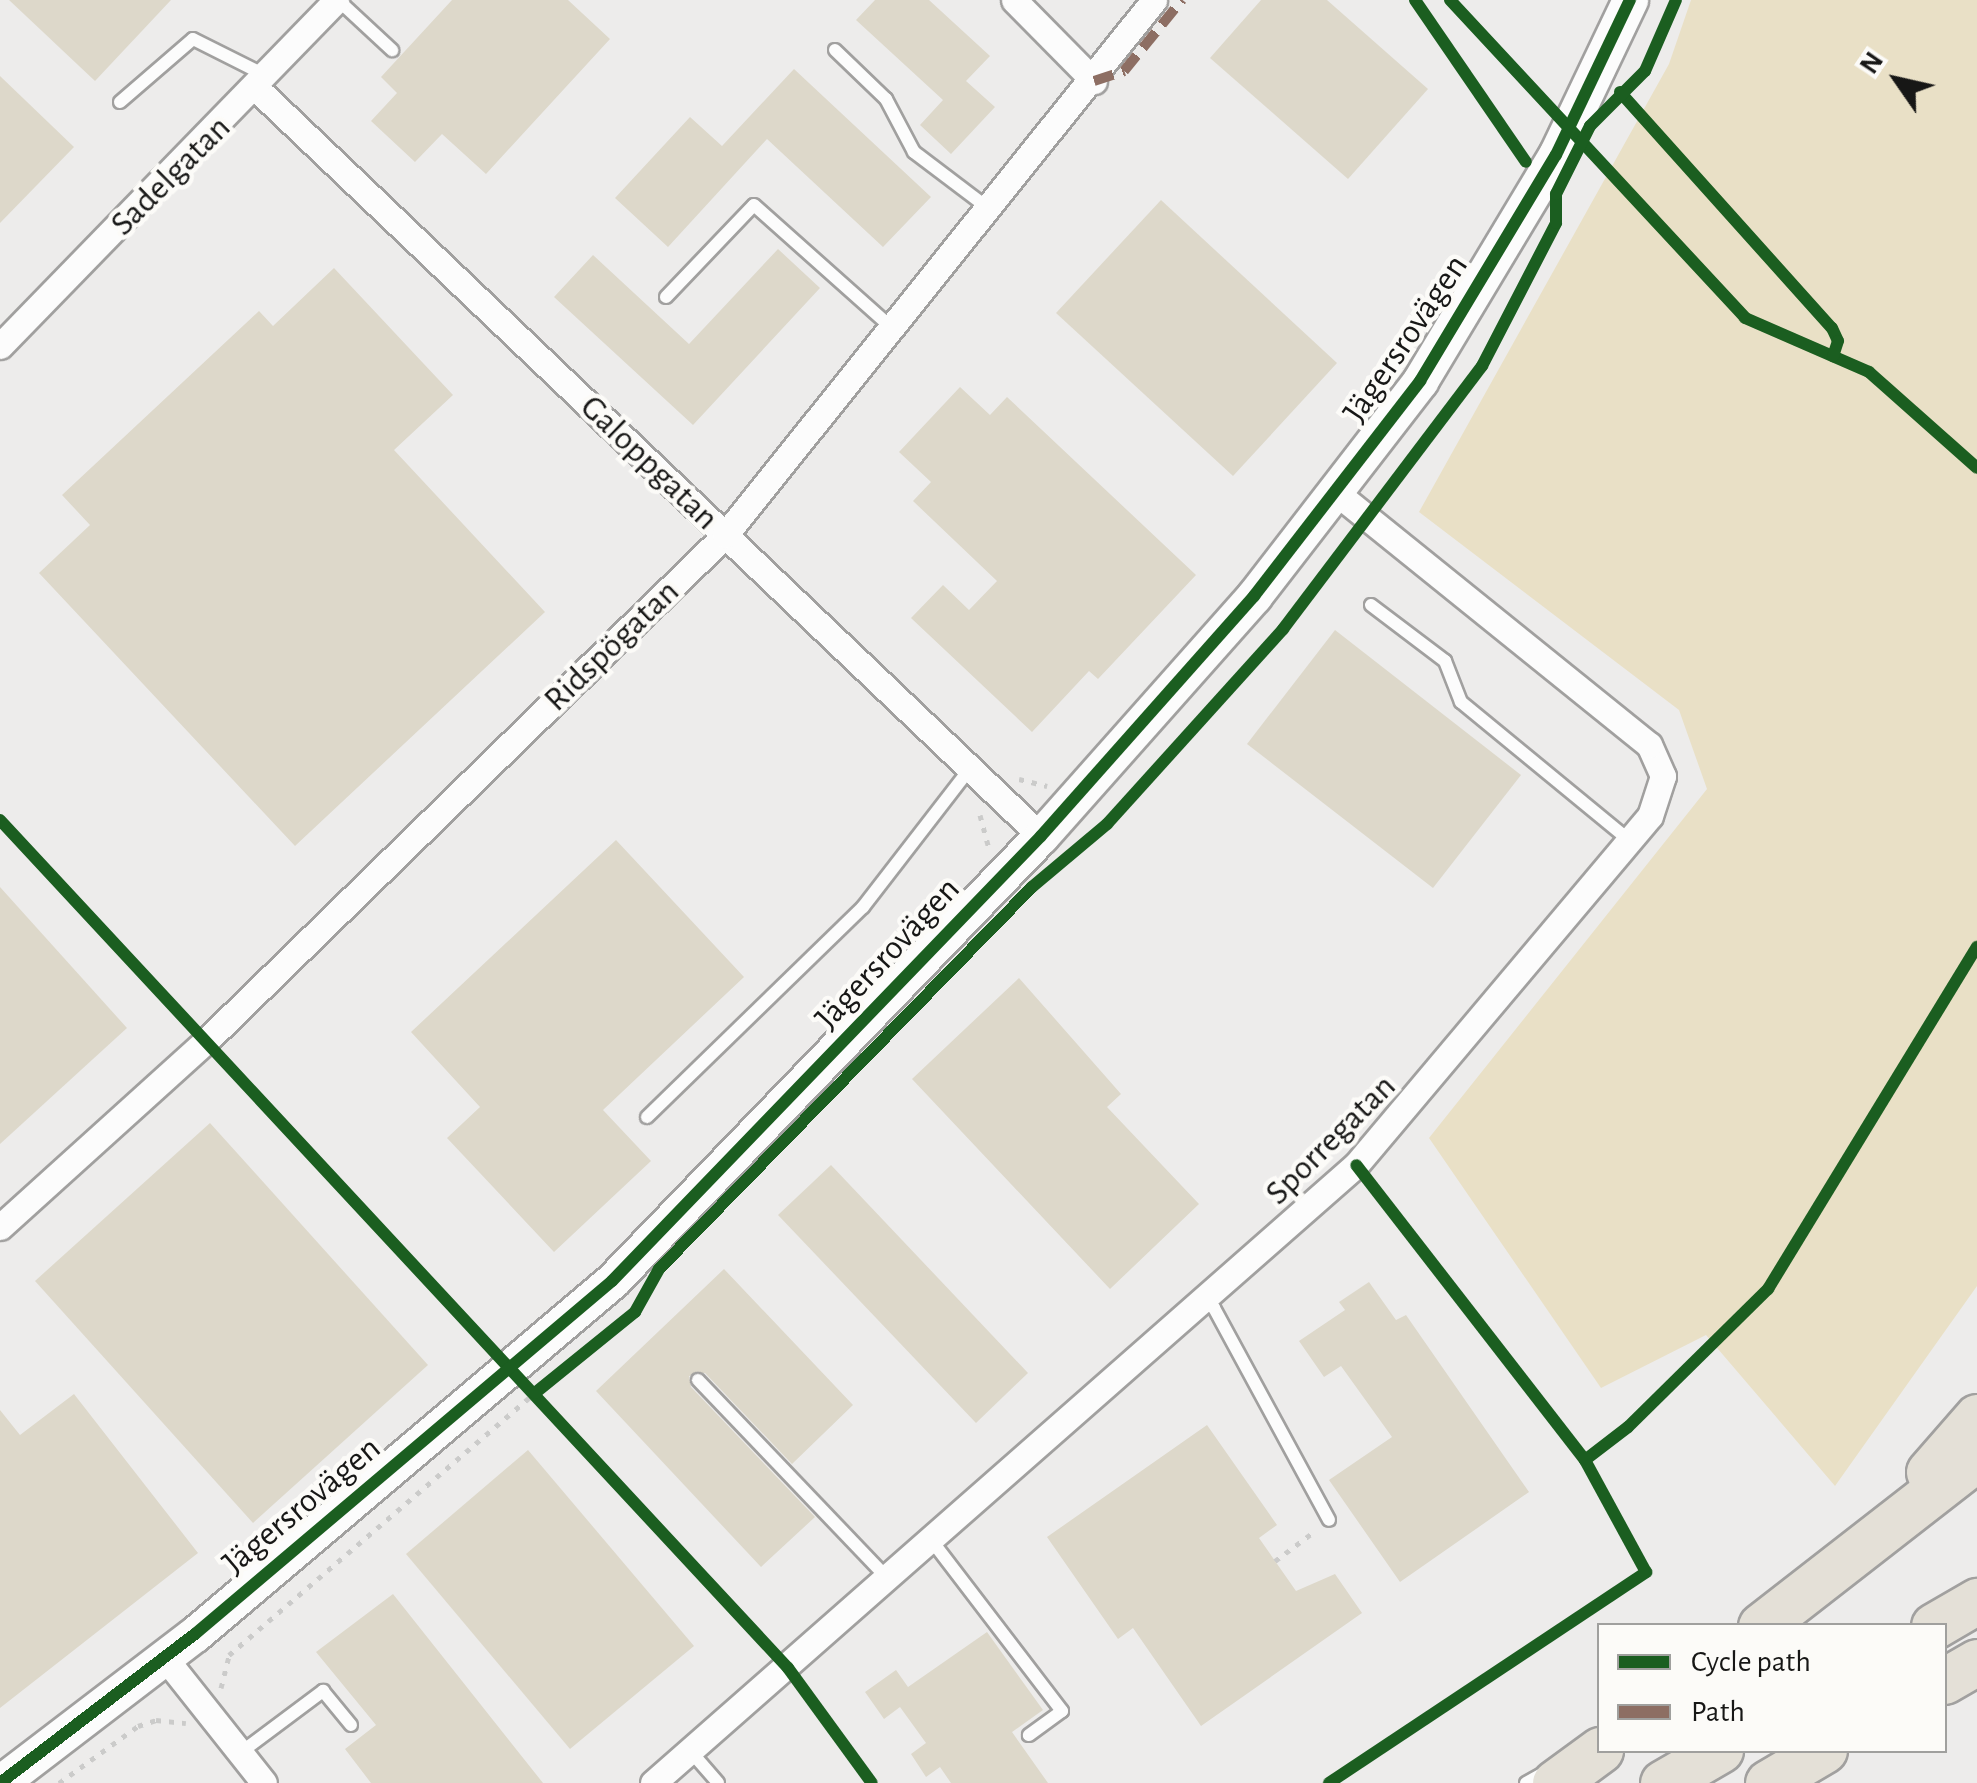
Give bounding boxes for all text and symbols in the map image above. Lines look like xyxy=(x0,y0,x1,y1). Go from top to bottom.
north arrow xyxy=(1847,30,1947,130)
text: N xyxy=(1855,47,1889,79)
street label: Sadelgatan xyxy=(102,107,240,245)
street label: Jägersrovägen xyxy=(1335,247,1477,431)
street label: Galoppgatan xyxy=(571,387,727,539)
street label: Ridspögatan xyxy=(536,571,688,721)
street label: Jägersrovägen xyxy=(807,869,969,1039)
street label: Sporregatan xyxy=(1257,1066,1405,1214)
street label: Jägersrovägen xyxy=(214,1428,390,1584)
legend xyxy=(1597,1623,1947,1753)
text: Cycle path xyxy=(1691,1647,1811,1677)
text: Path xyxy=(1691,1697,1745,1727)

